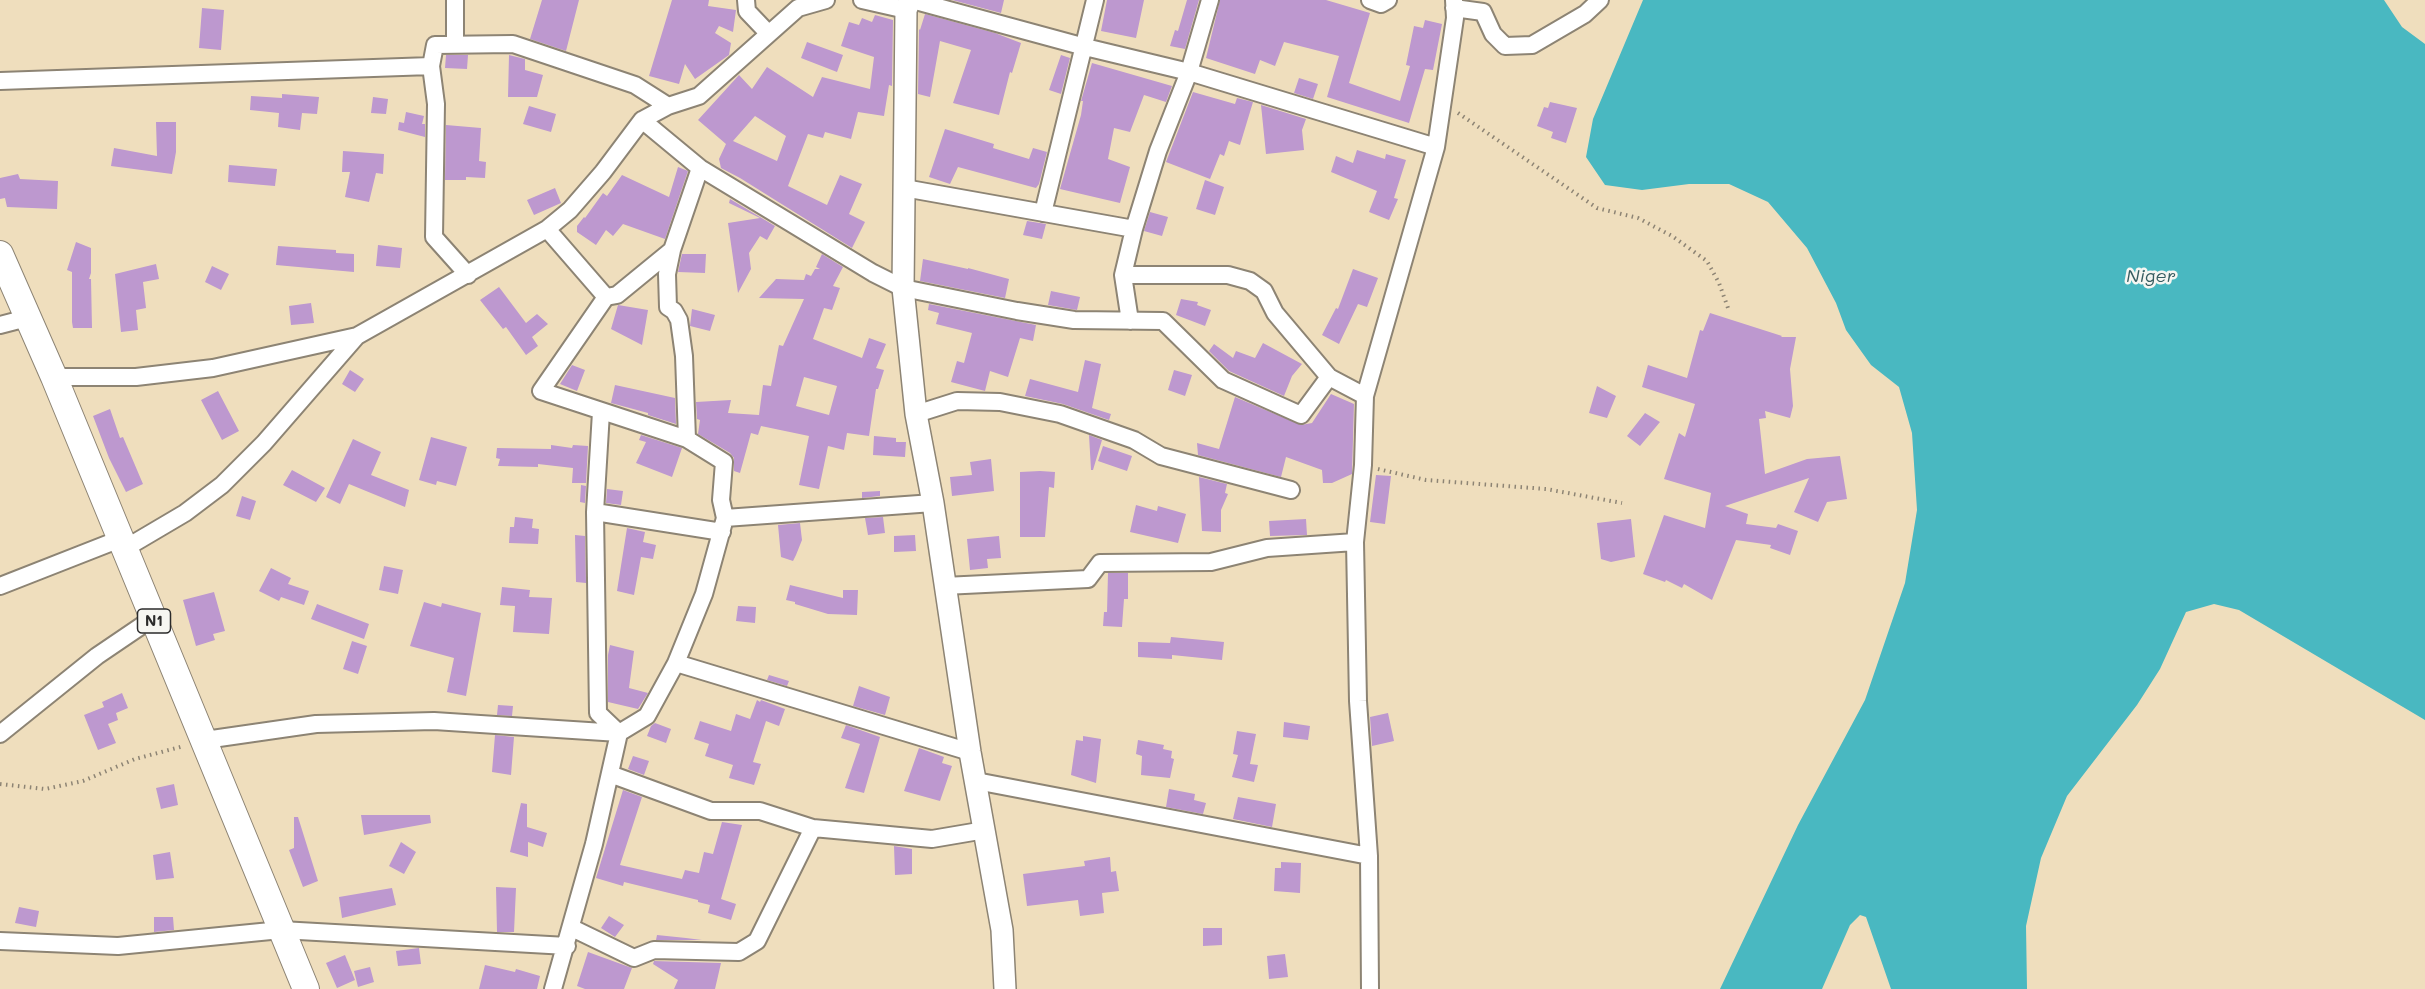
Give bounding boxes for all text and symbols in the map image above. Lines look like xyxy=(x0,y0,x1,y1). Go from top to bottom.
water label: Niger xyxy=(2126,265,2176,287)
road number: N1 xyxy=(138,609,170,633)

